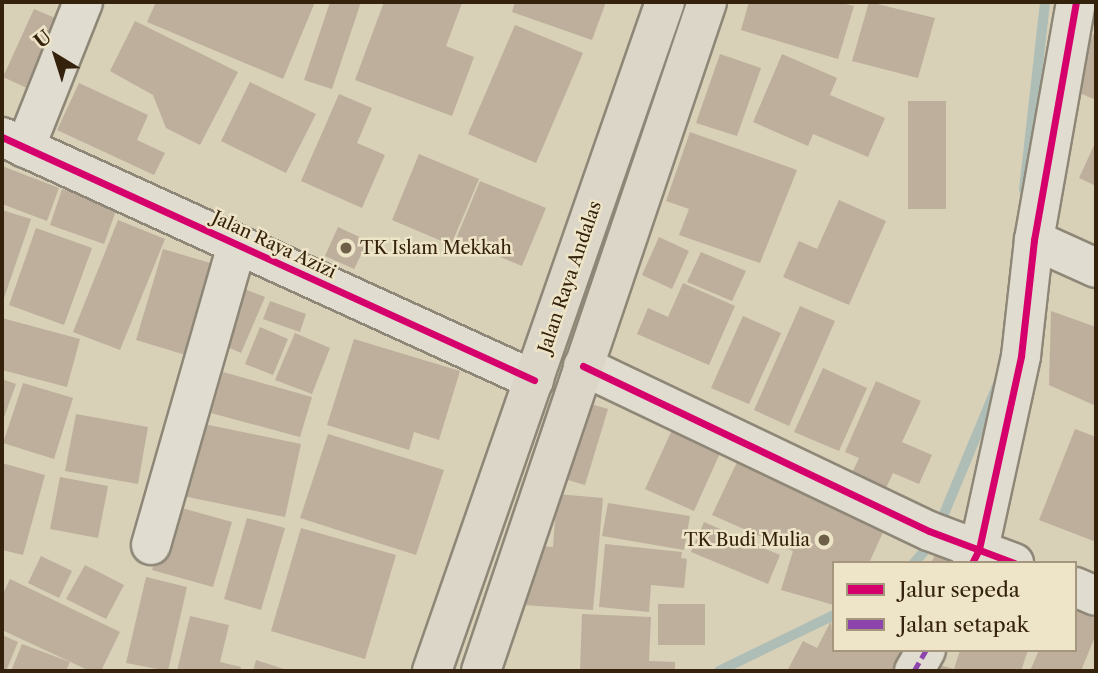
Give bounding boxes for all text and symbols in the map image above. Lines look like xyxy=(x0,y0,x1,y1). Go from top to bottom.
north arrow xyxy=(21,21,91,91)
text: U xyxy=(30,25,56,53)
street label: Jalan Raya Andalas xyxy=(534,198,606,356)
street label: Jalan Raya Azizi xyxy=(208,207,340,283)
place label: TK Islam Mekkah xyxy=(360,237,512,259)
marker: TK Islam Mekkah xyxy=(338,240,354,256)
place label: TK Budi Mulia xyxy=(684,529,810,551)
marker: TK Budi Mulia xyxy=(816,532,832,548)
legend xyxy=(832,561,1077,652)
text: Jalur sepeda xyxy=(899,577,1020,602)
text: Jalan setapak xyxy=(899,612,1029,637)

